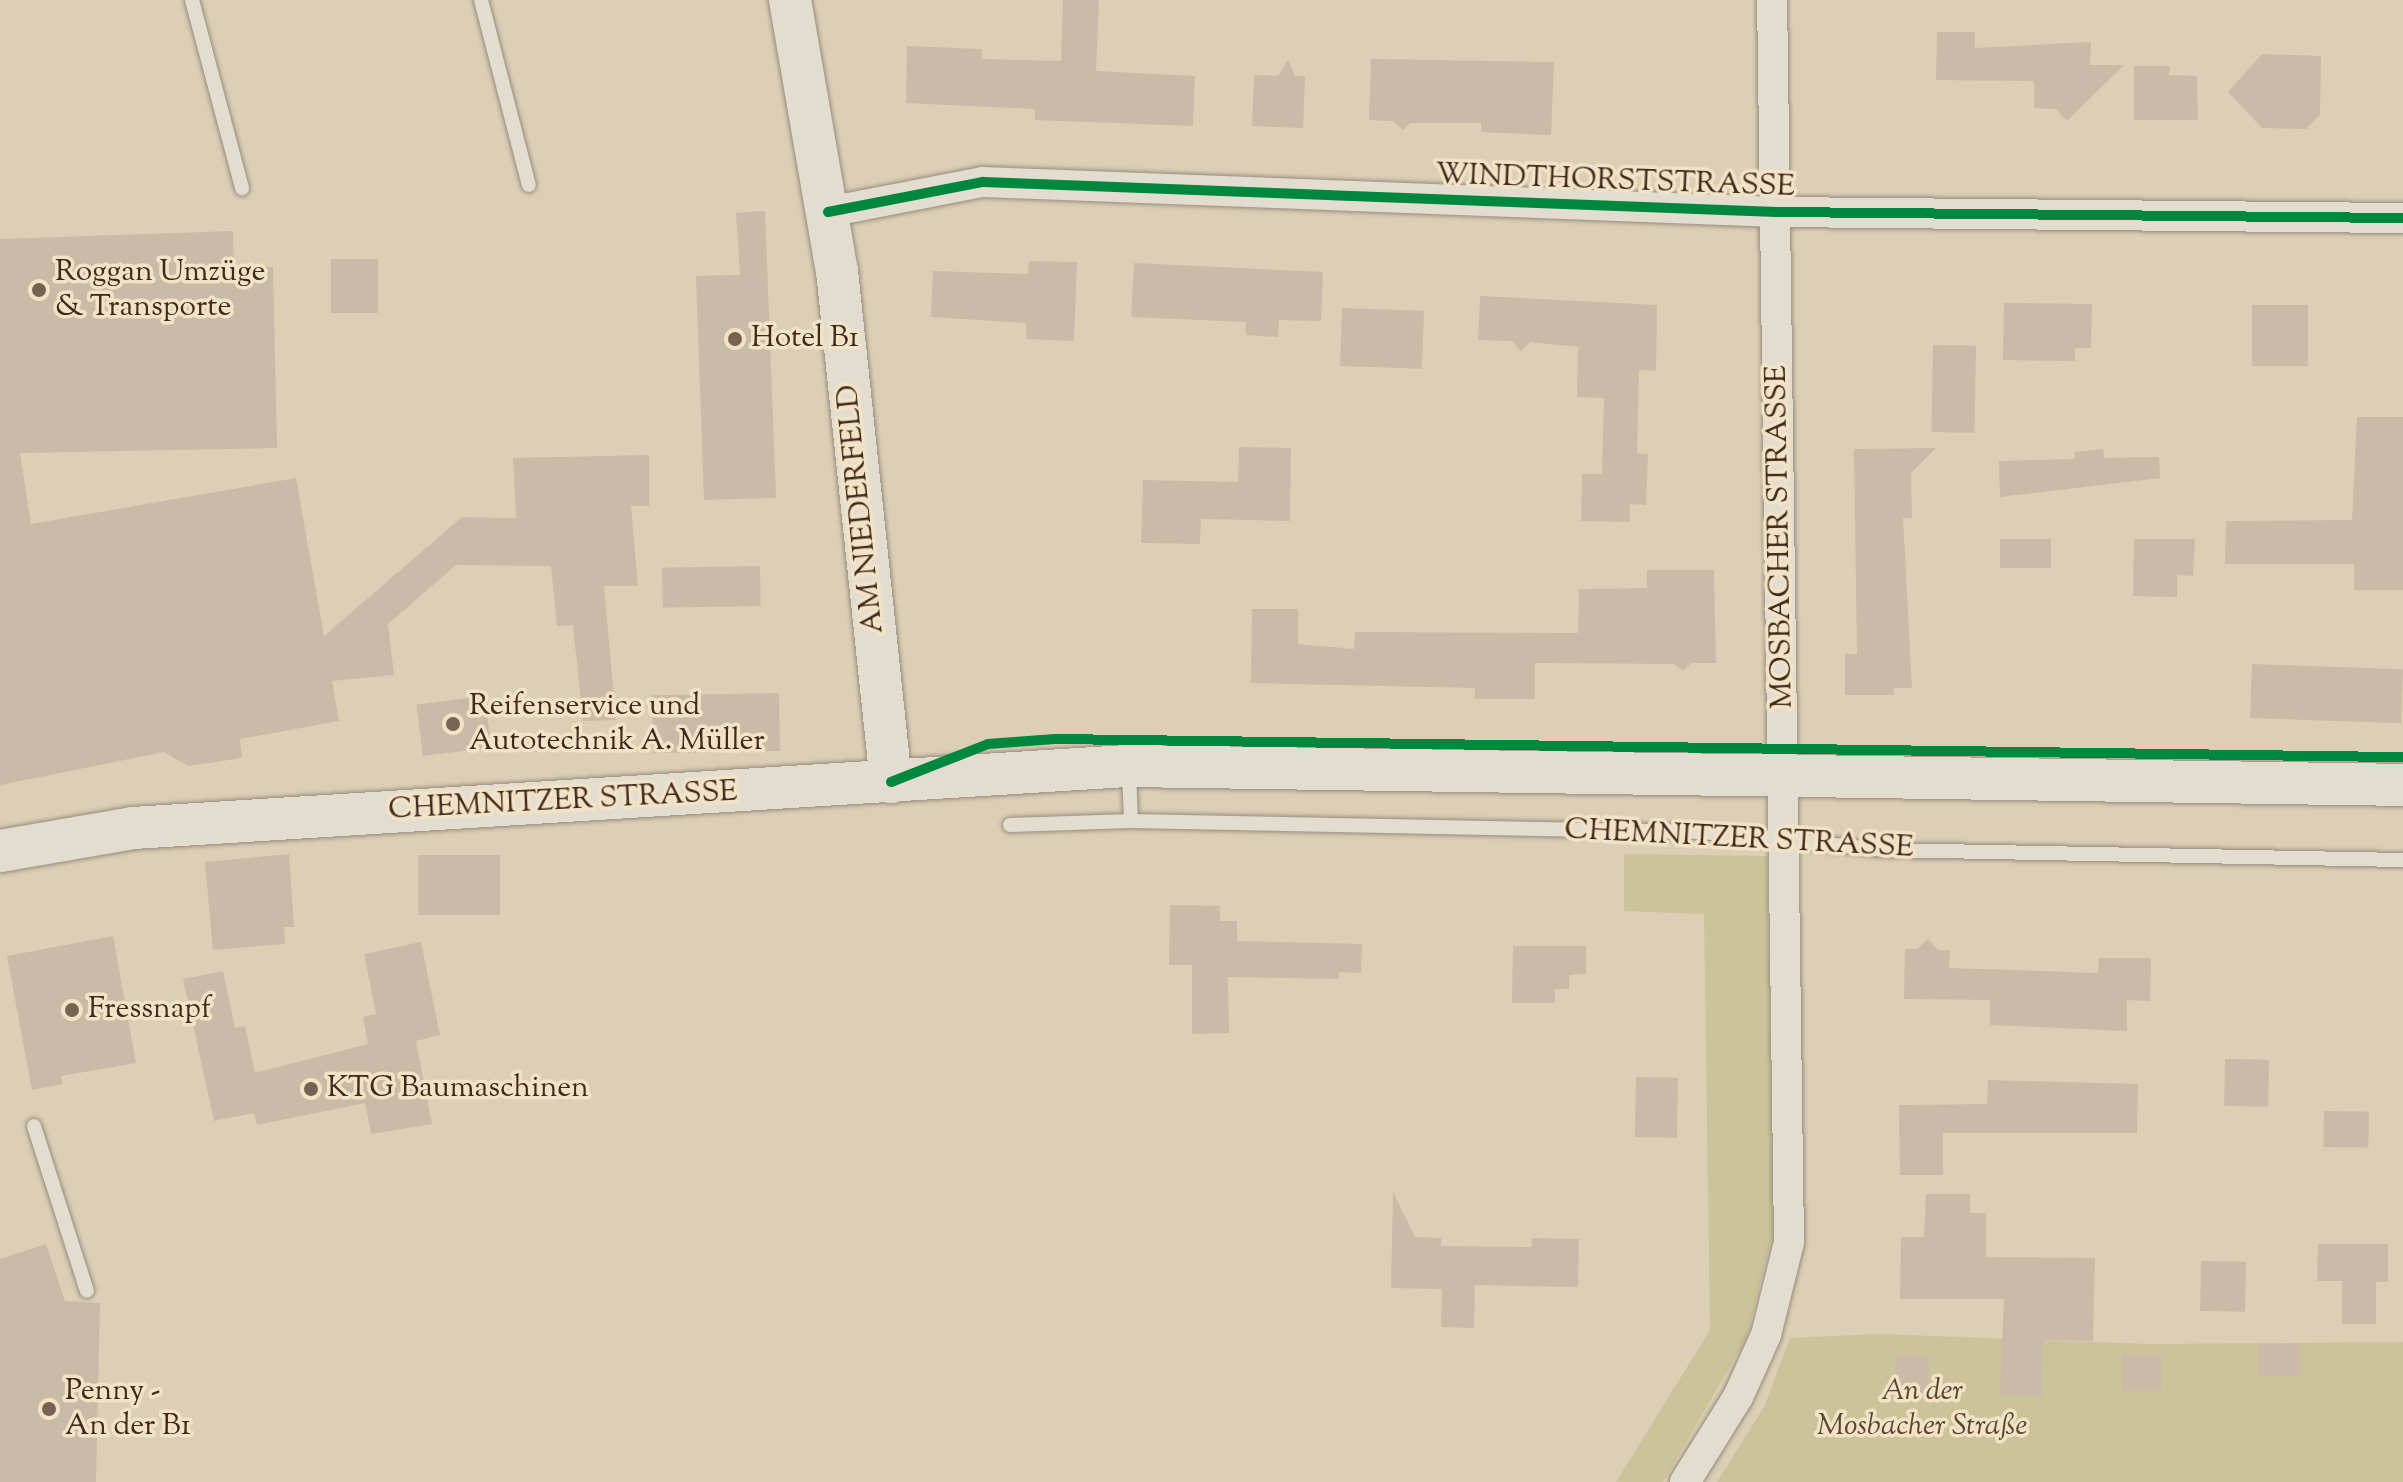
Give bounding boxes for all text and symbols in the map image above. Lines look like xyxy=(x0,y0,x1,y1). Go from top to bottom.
street label: WINDTHORSTSTRASSE xyxy=(1435,158,1795,206)
place label: Roggan Umzüge & Transporte xyxy=(55,255,266,326)
marker: Roggan Umzüge & Transporte xyxy=(30,281,48,299)
place label: Hotel B1 xyxy=(751,321,859,357)
marker: Hotel B1 xyxy=(726,330,744,348)
street label: MOSBACHER STRASSE xyxy=(1760,365,1802,709)
street label: AM NIEDERFELD xyxy=(831,383,893,635)
place label: Reifenservice und Autotechnik A. Müller xyxy=(469,689,765,760)
marker: Reifenservice und Autotechnik A. Müller xyxy=(444,715,462,733)
street label: CHEMNITZER STRASSE xyxy=(387,775,739,829)
street label: CHEMNITZER STRASSE xyxy=(1563,813,1915,867)
place label: Fressnapf xyxy=(88,992,211,1028)
marker: Fressnapf xyxy=(63,1001,81,1019)
place label: KTG Baumaschinen xyxy=(327,1071,589,1107)
marker: KTG Baumaschinen xyxy=(302,1080,320,1098)
place label: Penny - An der B1 xyxy=(65,1374,191,1444)
park label: An der Mosbacher Straße xyxy=(1817,1374,2027,1444)
marker: Penny - An der B1 xyxy=(40,1400,58,1418)

